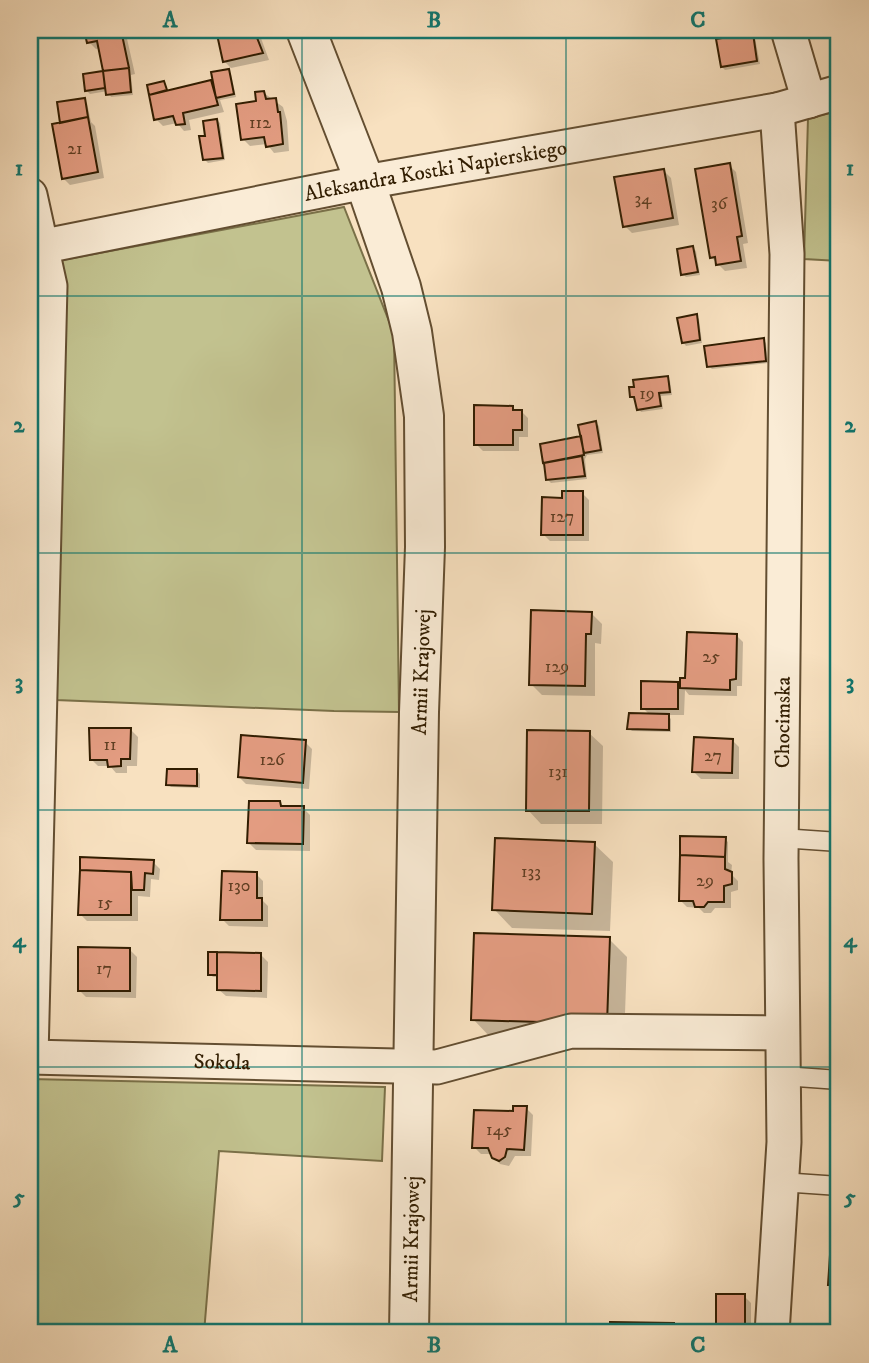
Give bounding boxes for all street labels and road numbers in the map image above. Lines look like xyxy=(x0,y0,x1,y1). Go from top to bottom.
street label: Aleksandra Kostki Napierskiego xyxy=(302,135,569,208)
street label: Armii Krajowej xyxy=(407,609,437,736)
street label: Chocimska xyxy=(770,676,797,768)
street label: Sokola xyxy=(193,1049,251,1076)
street label: Armii Krajowej xyxy=(398,1176,426,1302)

